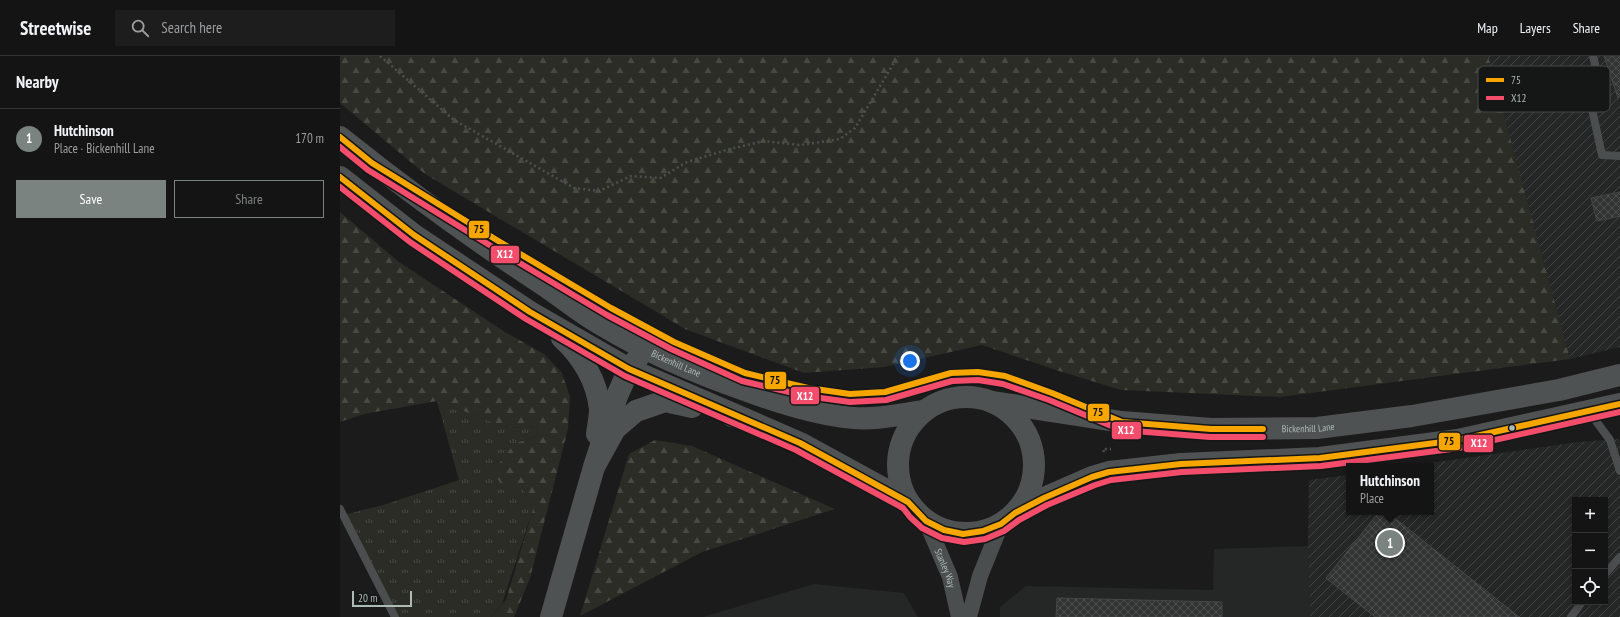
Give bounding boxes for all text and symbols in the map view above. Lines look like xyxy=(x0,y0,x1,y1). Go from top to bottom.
search box xyxy=(115,10,395,46)
text: Streetwise xyxy=(20,16,91,40)
icon: search xyxy=(129,17,151,39)
text: Search here xyxy=(161,18,222,37)
text: Map xyxy=(1477,19,1498,37)
text: Layers xyxy=(1520,19,1551,37)
text: Share xyxy=(1573,19,1600,37)
legend xyxy=(1478,66,1610,112)
text: Nearby xyxy=(16,71,59,93)
text: 75 xyxy=(1511,73,1521,87)
text: X12 xyxy=(1511,91,1526,105)
text: Hutchinson xyxy=(54,121,114,140)
text: 1 xyxy=(26,130,32,147)
text: 170 m xyxy=(295,130,324,147)
text: Place · Bickenhill Lane xyxy=(54,140,155,157)
button: Save xyxy=(16,180,166,218)
button: Share xyxy=(174,180,324,218)
line badge: 75 xyxy=(468,220,490,239)
text: 75 xyxy=(474,222,484,236)
line badge: X12 xyxy=(490,245,520,264)
text: X12 xyxy=(497,247,513,261)
street label: Bickenhill Lane xyxy=(649,346,703,379)
your location xyxy=(900,351,920,371)
line badge: 75 xyxy=(764,371,787,390)
text: 75 xyxy=(770,373,780,387)
line badge: X12 xyxy=(790,386,820,405)
text: X12 xyxy=(797,389,813,403)
line badge: 75 xyxy=(1087,403,1110,422)
text: 75 xyxy=(1093,405,1103,419)
street label: Bickenhill Lane xyxy=(1282,419,1335,435)
line badge: X12 xyxy=(1111,421,1142,440)
text: X12 xyxy=(1118,423,1134,437)
unlabelled marker xyxy=(1507,423,1517,433)
line badge: 75 xyxy=(1438,432,1461,451)
text: 75 xyxy=(1444,434,1454,448)
line badge: X12 xyxy=(1463,434,1494,453)
text: X12 xyxy=(1471,436,1487,450)
popup xyxy=(1346,463,1434,515)
text: Hutchinson xyxy=(1360,471,1420,490)
text: Place xyxy=(1360,490,1384,507)
map controls xyxy=(1572,497,1608,605)
button: + xyxy=(1572,497,1608,533)
pin: 1 xyxy=(1377,528,1403,558)
button: − xyxy=(1572,533,1608,569)
street label: Stanley Way xyxy=(932,546,959,589)
button: locate xyxy=(1572,569,1608,605)
scale bar xyxy=(352,589,412,608)
text: 20 m xyxy=(358,591,377,605)

